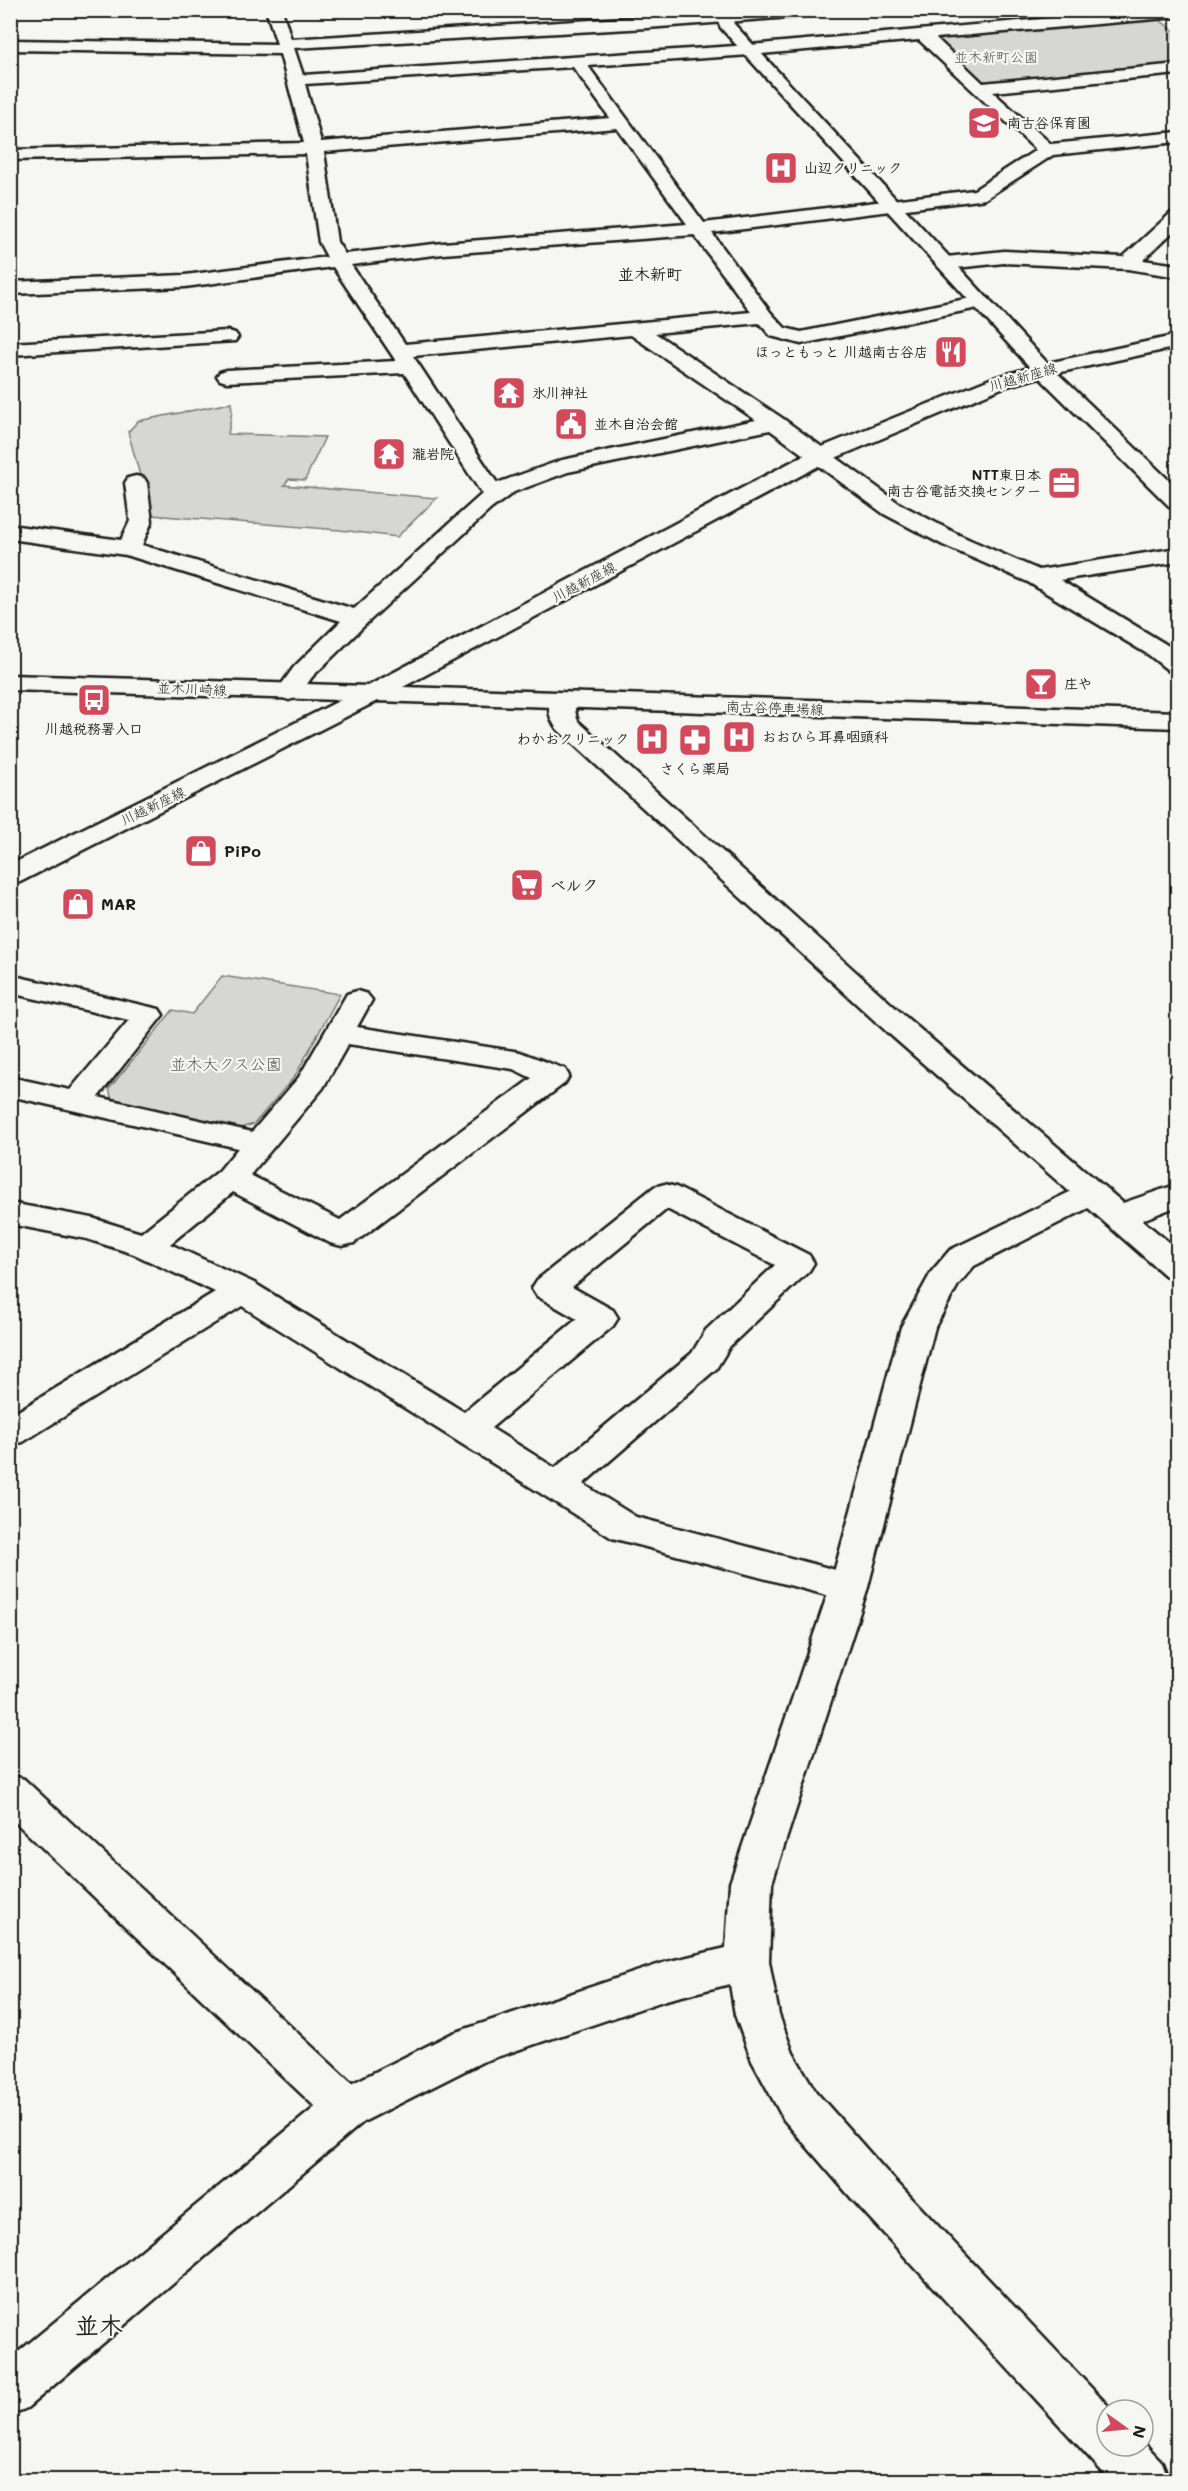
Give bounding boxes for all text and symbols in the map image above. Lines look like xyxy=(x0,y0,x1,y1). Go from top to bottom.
park label: 並木新町公園 xyxy=(954,47,1038,66)
school or university icon: 南古谷保育園 xyxy=(966,105,1002,141)
place label: 南古谷保育園 xyxy=(1007,113,1091,132)
hospital icon: 山辺クリニック xyxy=(763,150,799,186)
place label: 山辺クリニック xyxy=(804,158,902,177)
district label: 並木新町 xyxy=(618,263,682,284)
restaurant icon: ほっともっと 川越南古谷店 xyxy=(933,334,969,370)
place label: ほっともっと 川越南古谷店 xyxy=(755,342,928,361)
street label: 川越新座線 xyxy=(987,358,1059,395)
temple icon: 氷川神社 xyxy=(491,375,527,411)
place label: 氷川神社 xyxy=(532,383,588,402)
public building icon: 並木自治会館 xyxy=(553,406,589,442)
place label: 並木自治会館 xyxy=(594,414,678,433)
temple icon: 瀧岩院 xyxy=(371,436,407,472)
place label: 瀧岩院 xyxy=(412,444,454,463)
place label: NTT東日本 南古谷電話交換センター xyxy=(887,465,1041,500)
office icon: NTT東日本 南古谷電話交換センター xyxy=(1046,465,1082,501)
street label: 川越新座線 xyxy=(548,557,619,606)
bar icon: 庄や xyxy=(1023,666,1059,702)
place label: 庄や xyxy=(1064,674,1092,693)
street label: 並木川崎線 xyxy=(157,678,227,699)
bus stop icon: 川越税務署入口 xyxy=(76,682,112,718)
street label: 南古谷停車場線 xyxy=(726,696,824,719)
place label: 川越税務署入口 xyxy=(45,719,143,738)
hospital icon: おおひら耳鼻咽頭科 xyxy=(721,719,757,755)
hospital icon: わかおクリニック xyxy=(634,721,670,757)
pharmacy icon: さくら薬局 xyxy=(677,722,713,758)
place label: おおひら耳鼻咽頭科 xyxy=(762,727,889,746)
place label: わかおクリニック xyxy=(517,729,629,748)
place label: さくら薬局 xyxy=(660,759,730,778)
street label: 川越新座線 xyxy=(117,782,188,829)
shop icon: PiPo xyxy=(183,833,219,869)
place label: PiPo xyxy=(224,840,261,861)
supermarket icon: ベルク xyxy=(509,867,545,903)
place label: ベルク xyxy=(550,874,598,895)
shop icon: MAR xyxy=(60,886,96,922)
place label: MAR xyxy=(101,893,136,914)
park label: 並木大クス公園 xyxy=(170,1053,282,1074)
district label: 並木 xyxy=(75,2309,123,2340)
north arrow xyxy=(1095,2398,1155,2458)
text: N xyxy=(1128,2423,1152,2441)

